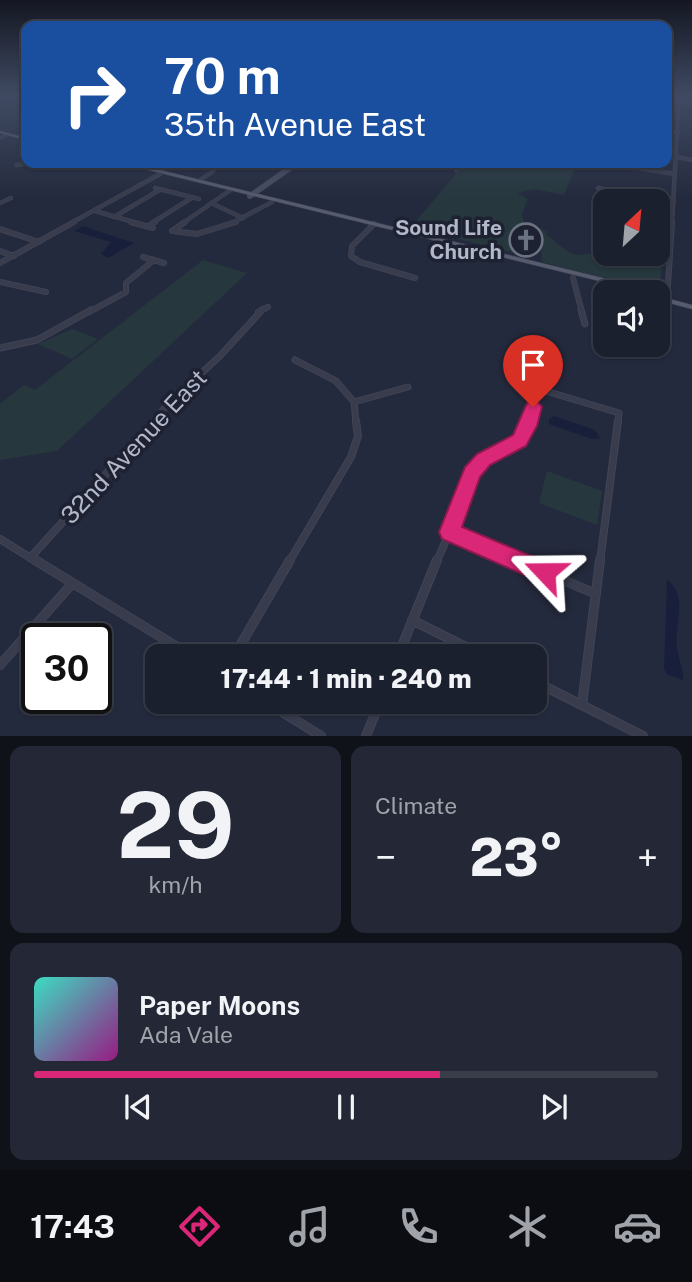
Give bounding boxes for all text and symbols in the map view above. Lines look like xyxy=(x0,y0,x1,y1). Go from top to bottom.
text: 70 m xyxy=(164,47,281,105)
icon: right xyxy=(49,49,140,140)
text: 35th Avenue East xyxy=(164,106,426,143)
north arrow xyxy=(593,189,670,266)
map controls xyxy=(593,189,670,357)
place label: Sound Life Church xyxy=(395,215,502,264)
church icon: Sound Life Church xyxy=(507,221,545,259)
button: sound xyxy=(593,280,670,357)
pin xyxy=(503,335,563,407)
icon: arrive xyxy=(514,346,552,384)
street label: 32nd Avenue East xyxy=(55,363,212,529)
position arrow xyxy=(508,535,582,609)
speed limit sign: 30 xyxy=(21,623,112,714)
text: 17:44 · 1 min · 240 m xyxy=(220,663,472,694)
text: 29 xyxy=(117,772,234,878)
text: Climate xyxy=(375,792,457,819)
text: 23° xyxy=(469,827,564,888)
text: − xyxy=(375,835,396,880)
text: + xyxy=(637,835,658,880)
text: km/h xyxy=(148,871,203,898)
text: Paper Moons xyxy=(139,990,300,1021)
text: Ada Vale xyxy=(139,1021,233,1048)
icon: previous xyxy=(119,1088,157,1126)
icon: pause xyxy=(327,1088,365,1126)
icon: next xyxy=(535,1088,573,1126)
icon: directions xyxy=(175,1202,224,1251)
icon: music xyxy=(285,1202,334,1251)
icon: phone xyxy=(394,1202,443,1251)
icon: climate xyxy=(503,1202,552,1251)
icon: car xyxy=(613,1202,662,1251)
text: 17:43 xyxy=(30,1208,115,1245)

